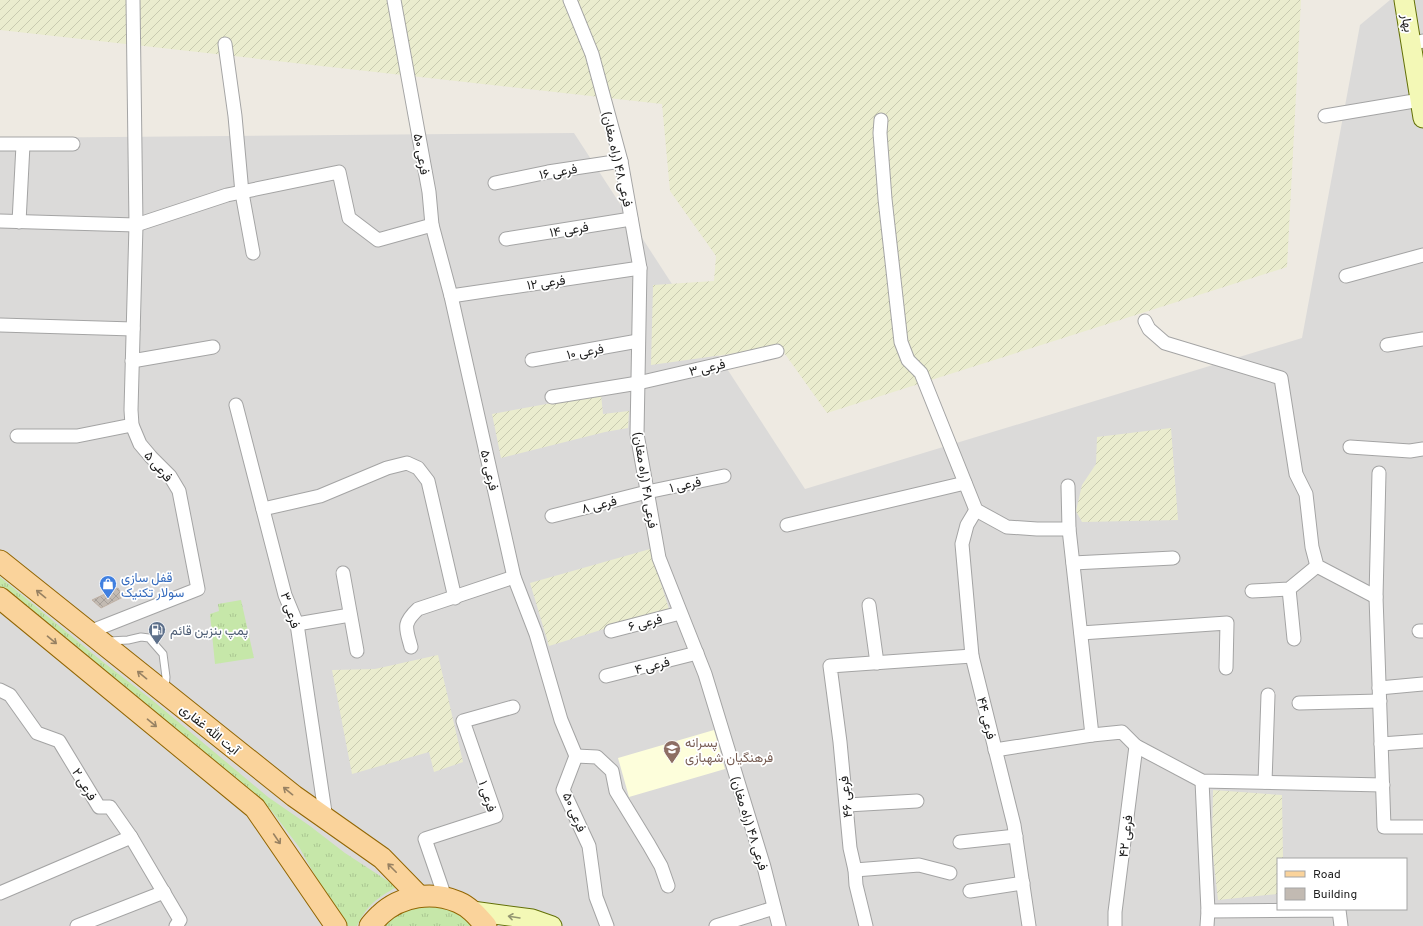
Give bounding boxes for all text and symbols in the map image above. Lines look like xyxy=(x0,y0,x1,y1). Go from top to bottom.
street label: بهار xyxy=(1397,12,1415,34)
street label: فرعی ۴۸ (راه مغان) xyxy=(597,110,635,209)
street label: فرعی ۵۰ xyxy=(409,133,432,176)
street label: فرعی ۱۶ xyxy=(538,162,579,184)
street label: فرعی ۱۴ xyxy=(549,220,590,242)
street label: فرعی ۱۲ xyxy=(526,273,567,295)
street label: فرعی ۱۰ xyxy=(566,342,605,364)
street label: فرعی ۳ xyxy=(688,357,727,381)
street label: فرعی ۴۸ (راه مغان) xyxy=(628,431,660,530)
street label: فرعی ۵۰ xyxy=(476,448,501,492)
street label: فرعی ۵ xyxy=(140,449,175,486)
street label: فرعی ۱ xyxy=(668,475,703,497)
street label: فرعی ۸ xyxy=(580,494,619,518)
place label: قفل سازی سولار تکنیک xyxy=(121,571,184,602)
shop icon: قفل سازی سولار تکنیک xyxy=(98,574,118,599)
one-way arrow xyxy=(35,589,46,598)
street label: فرعی ۳ xyxy=(276,591,302,631)
street label: فرعی ۶ xyxy=(627,612,664,636)
fuel station icon: پمپ بنزین قائم xyxy=(147,620,167,645)
place label: پمپ بنزین قائم xyxy=(170,624,248,640)
one-way arrow xyxy=(46,636,57,644)
street label: فرعی ۴ xyxy=(633,655,672,679)
one-way arrow xyxy=(137,670,148,679)
street label: فرعی ۴۴ xyxy=(972,696,998,741)
street label: آیت الله غفاری xyxy=(176,701,243,760)
one-way arrow xyxy=(147,718,158,727)
place label: پسرانه فرهنگیان شهبازی xyxy=(685,736,773,767)
school or university icon: پسرانه فرهنگیان شهبازی xyxy=(662,739,682,764)
street label: فرعی ۲ xyxy=(67,766,99,804)
street label: فرعی ۴۸ (راه مغان) xyxy=(726,775,770,873)
street label: فرعی ۴۶ xyxy=(837,775,857,819)
street label: فرعی ۱ xyxy=(474,779,498,814)
one-way arrow xyxy=(282,787,293,795)
street label: فرعی ۵۰ xyxy=(558,791,588,835)
street label: فرعی ۴۲ xyxy=(1116,814,1138,858)
one-way arrow xyxy=(273,834,281,845)
legend xyxy=(1277,858,1407,910)
one-way arrow xyxy=(387,863,397,873)
text: Road xyxy=(1313,867,1341,883)
text: Building xyxy=(1313,887,1357,903)
one-way arrow xyxy=(508,913,521,921)

